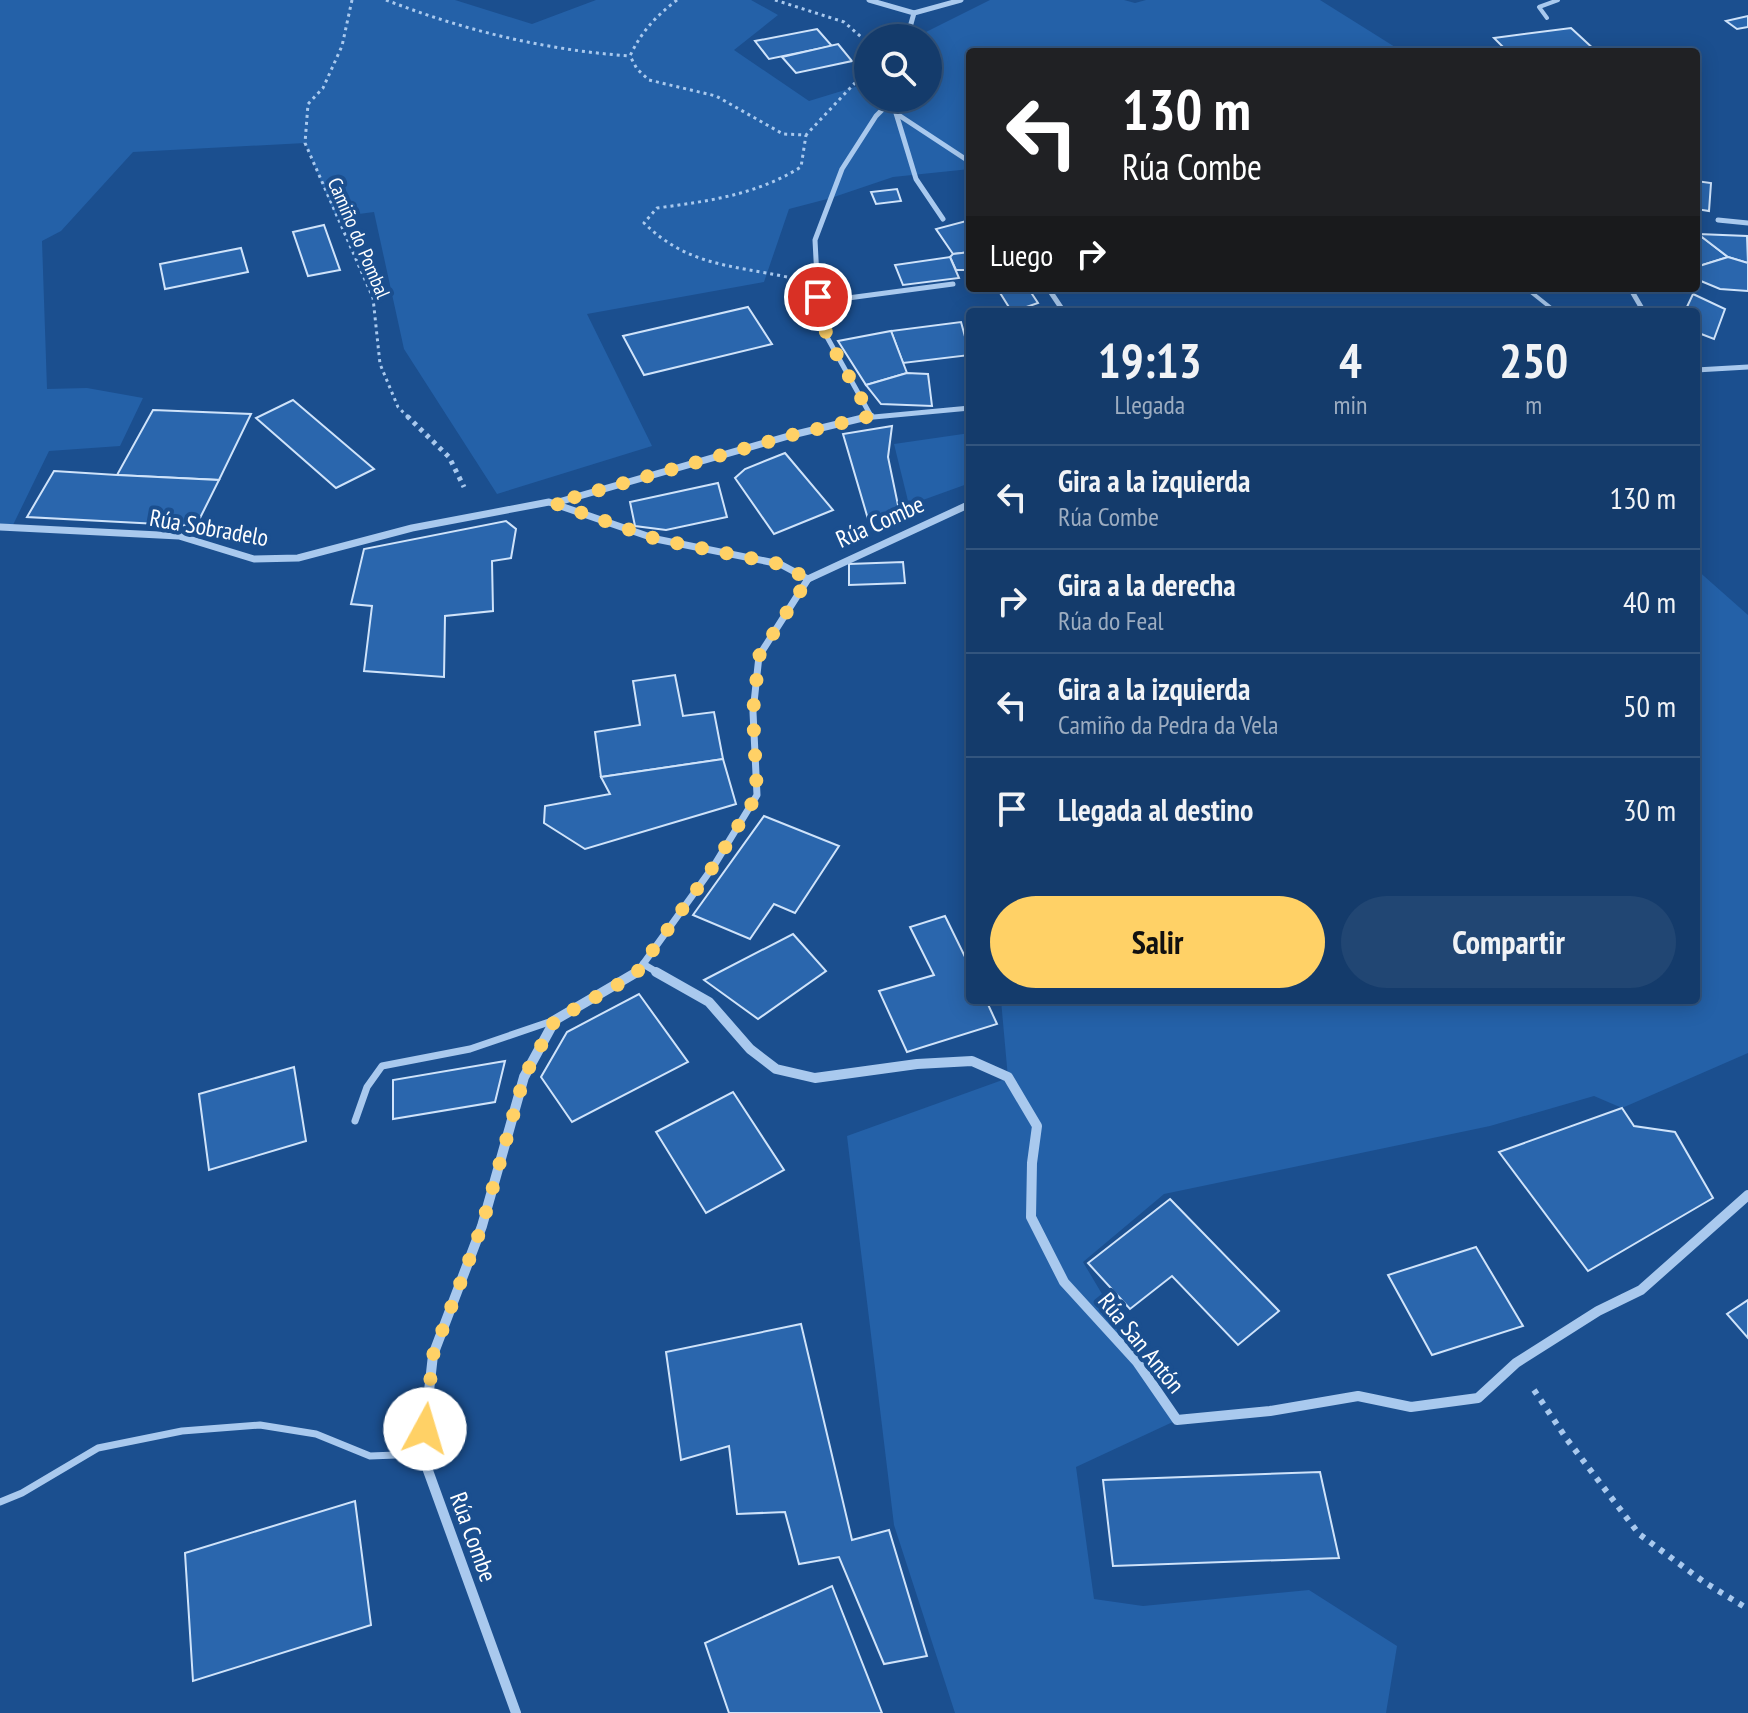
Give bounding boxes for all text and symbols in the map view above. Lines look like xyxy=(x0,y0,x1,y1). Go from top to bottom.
map controls xyxy=(854,24,942,112)
button: search xyxy=(854,24,942,112)
text: 130 m xyxy=(1122,73,1251,145)
icon: left xyxy=(990,80,1094,184)
text: Rúa Combe xyxy=(1122,143,1262,190)
street label: Camiño do Pombal xyxy=(322,174,396,303)
icon: right xyxy=(1069,232,1113,276)
text: Luego xyxy=(990,235,1053,274)
pin xyxy=(784,263,852,331)
icon: arrive xyxy=(796,275,840,319)
text: 19:13 xyxy=(1098,329,1202,391)
text: 4 xyxy=(1339,329,1362,391)
text: 250 xyxy=(1499,329,1568,391)
text: Llegada xyxy=(1114,388,1185,421)
text: min xyxy=(1333,388,1367,421)
text: m xyxy=(1525,388,1542,421)
text: Gira a la izquierda xyxy=(1058,461,1250,500)
icon: left xyxy=(990,475,1034,519)
text: 130 m xyxy=(1610,478,1676,517)
street label: Rúa Combe xyxy=(831,488,929,555)
text: Rúa Combe xyxy=(1058,500,1159,533)
street label: Rúa Sobradelo xyxy=(147,502,271,553)
text: Gira a la derecha xyxy=(1058,565,1236,604)
icon: right xyxy=(990,579,1034,623)
text: 40 m xyxy=(1623,582,1676,621)
text: Rúa do Feal xyxy=(1058,604,1164,637)
text: Gira a la izquierda xyxy=(1058,669,1250,708)
icon: left xyxy=(990,683,1034,727)
text: 50 m xyxy=(1623,686,1676,725)
text: Camiño da Pedra da Vela xyxy=(1058,708,1278,741)
icon: arrive xyxy=(990,787,1034,831)
text: Llegada al destino xyxy=(1058,790,1253,829)
text: 30 m xyxy=(1623,790,1676,829)
button: Salir xyxy=(990,896,1325,988)
button: Compartir xyxy=(1341,896,1676,988)
street label: Rúa San Antón xyxy=(1091,1286,1191,1399)
position arrow xyxy=(383,1387,467,1471)
street label: Rúa Combe xyxy=(443,1488,504,1586)

